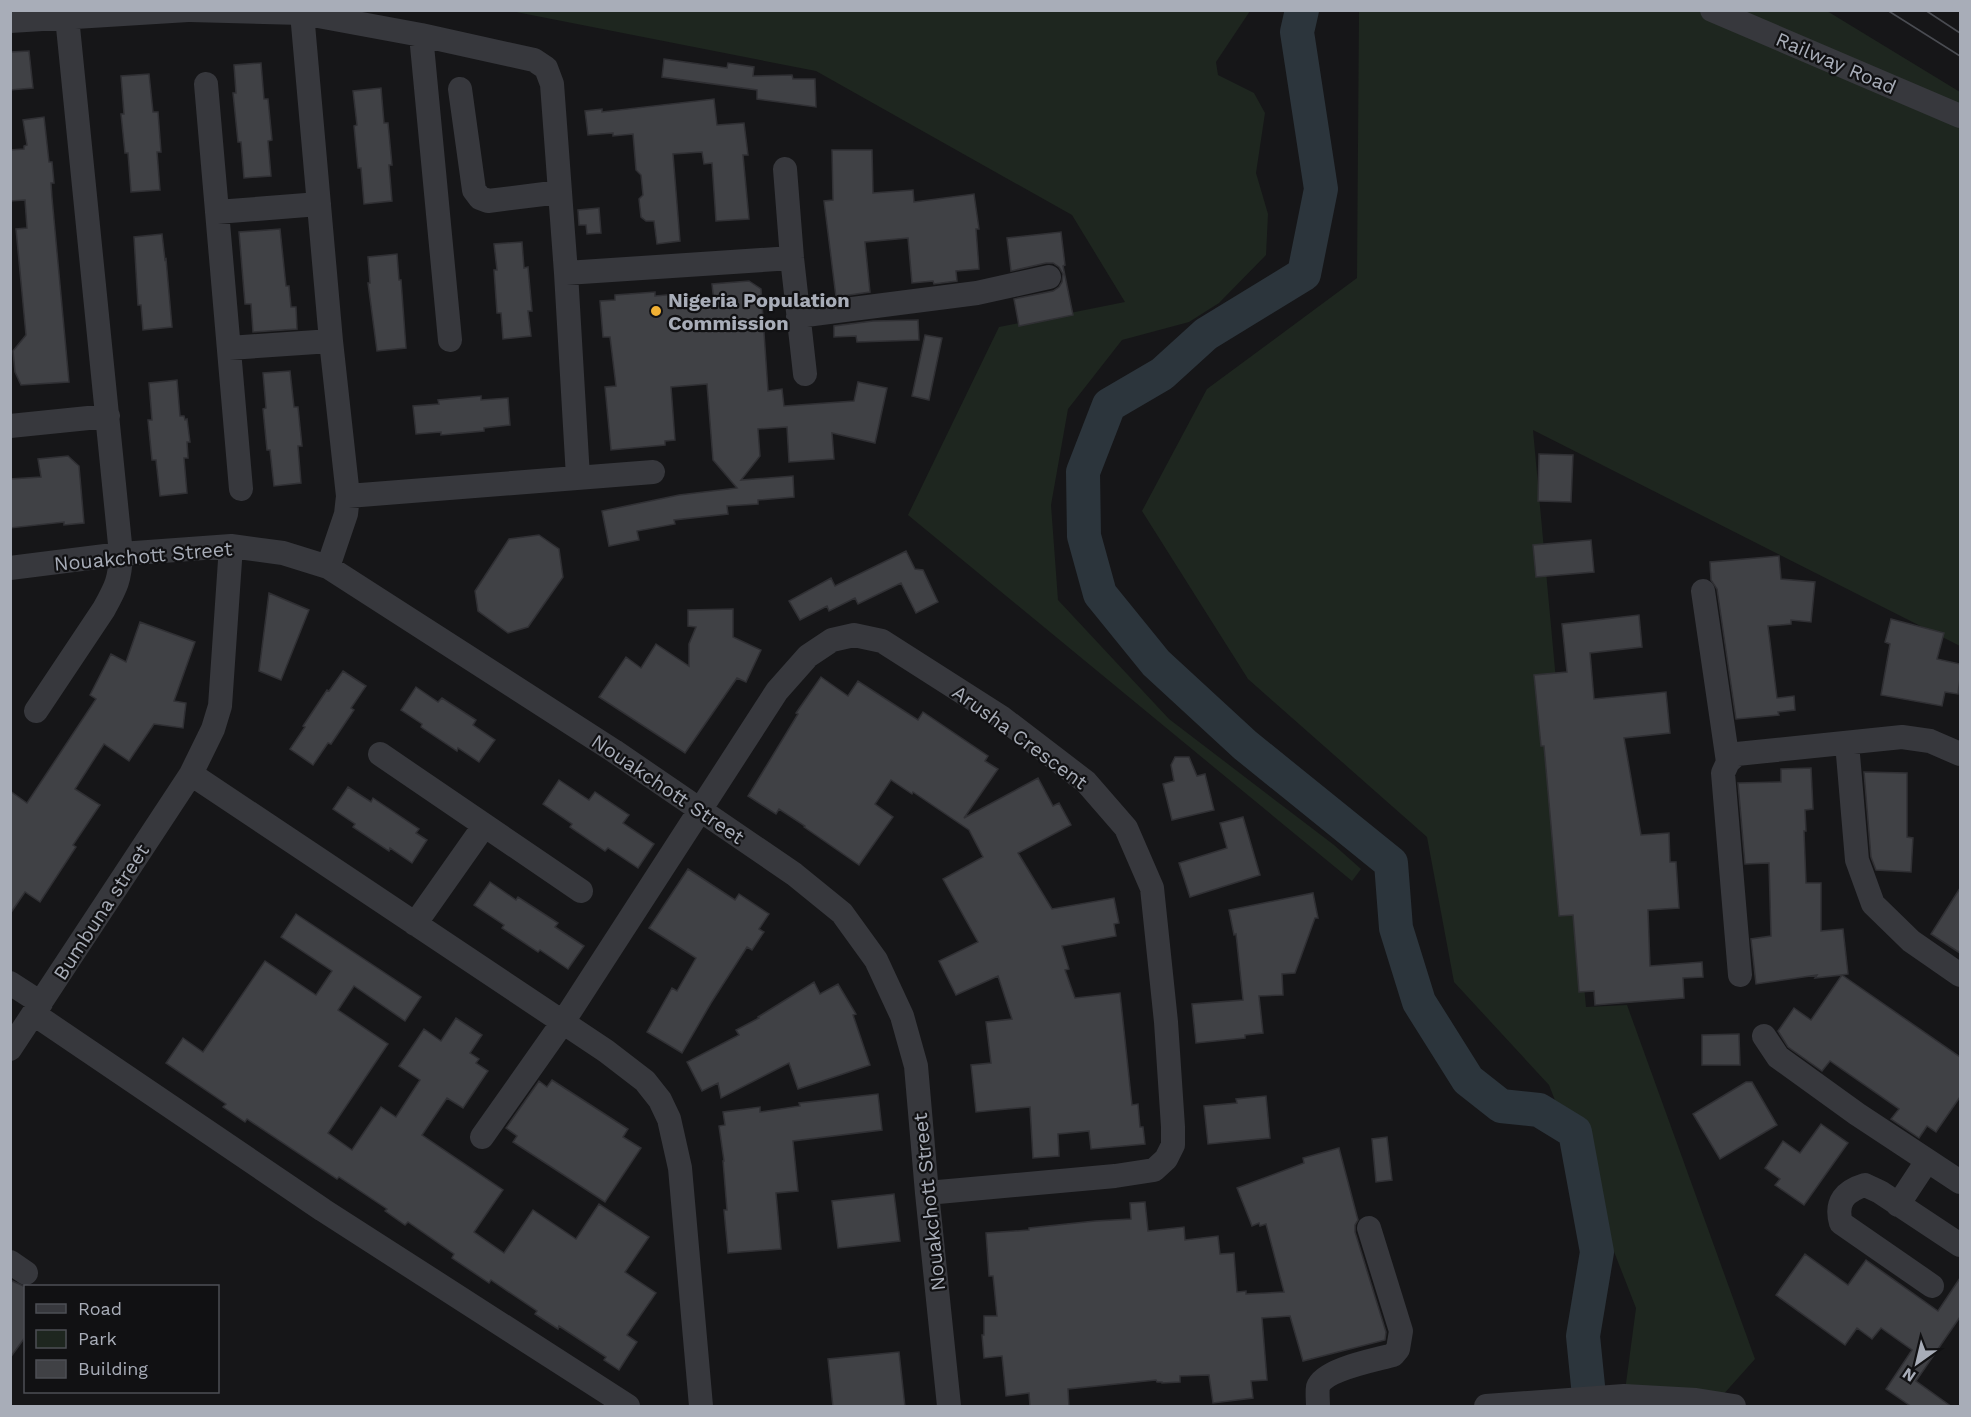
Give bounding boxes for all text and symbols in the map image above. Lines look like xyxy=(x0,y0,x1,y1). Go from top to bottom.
street label: Railway Road xyxy=(1772,27,1900,99)
place label: Nigeria Population Commission xyxy=(668,288,850,335)
marker: Nigeria Population Commission xyxy=(649,304,663,318)
street label: Nouakchott Street xyxy=(53,536,234,576)
street label: Arusha Crescent xyxy=(948,680,1093,794)
street label: Nouakchott Street xyxy=(587,729,749,849)
street label: Bumbuna street xyxy=(48,839,154,985)
street label: Nouakchott Street xyxy=(908,1111,950,1292)
legend xyxy=(24,1285,219,1393)
text: Road xyxy=(78,1298,122,1319)
text: Park xyxy=(78,1328,117,1349)
north arrow xyxy=(1887,1333,1947,1393)
text: Building xyxy=(78,1358,148,1379)
text: N xyxy=(1899,1364,1919,1386)

